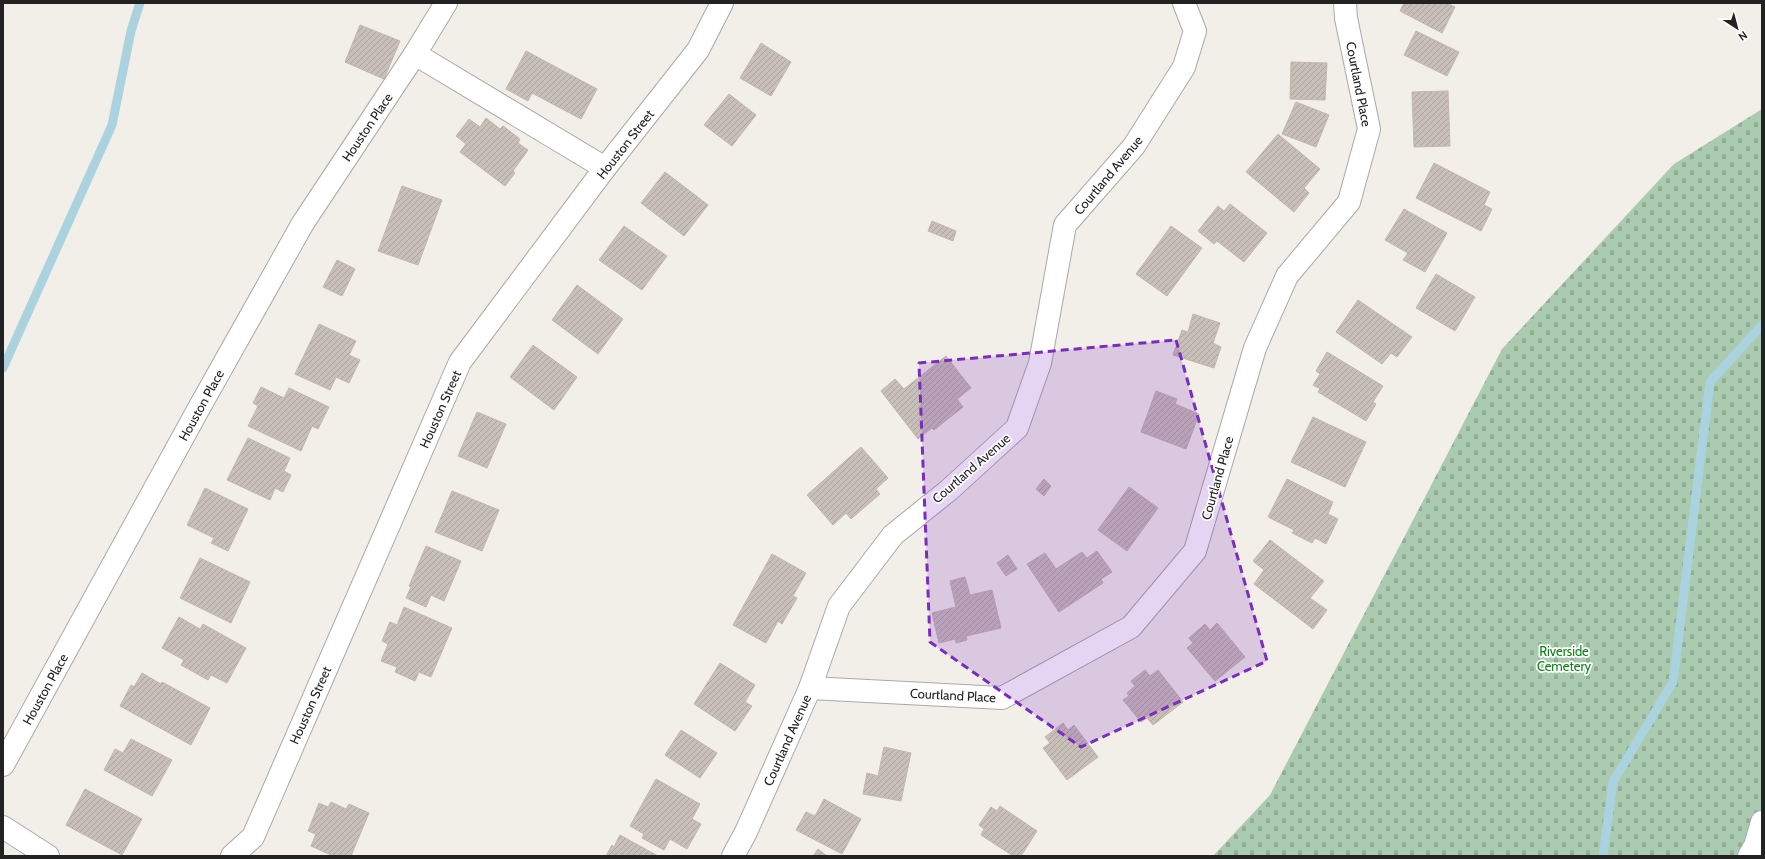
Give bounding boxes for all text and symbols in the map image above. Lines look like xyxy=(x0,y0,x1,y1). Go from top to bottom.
north arrow xyxy=(1717,8,1757,48)
text: N xyxy=(1736,28,1750,44)
street label: Courtland Place xyxy=(1343,40,1375,128)
street label: Houston Place xyxy=(338,89,396,164)
street label: Houston Street xyxy=(593,106,657,182)
street label: Courtland Avenue xyxy=(1070,132,1146,218)
street label: Houston Place xyxy=(175,366,227,444)
street label: Houston Street xyxy=(416,367,465,450)
street label: Courtland Avenue xyxy=(929,430,1014,506)
street label: Courtland Place xyxy=(1197,434,1237,522)
park label: Riverside Cemetery xyxy=(1537,643,1592,674)
street label: Houston Place xyxy=(19,650,71,728)
street label: Houston Street xyxy=(286,663,335,746)
street label: Courtland Place xyxy=(910,685,997,705)
street label: Courtland Avenue xyxy=(760,692,814,788)

